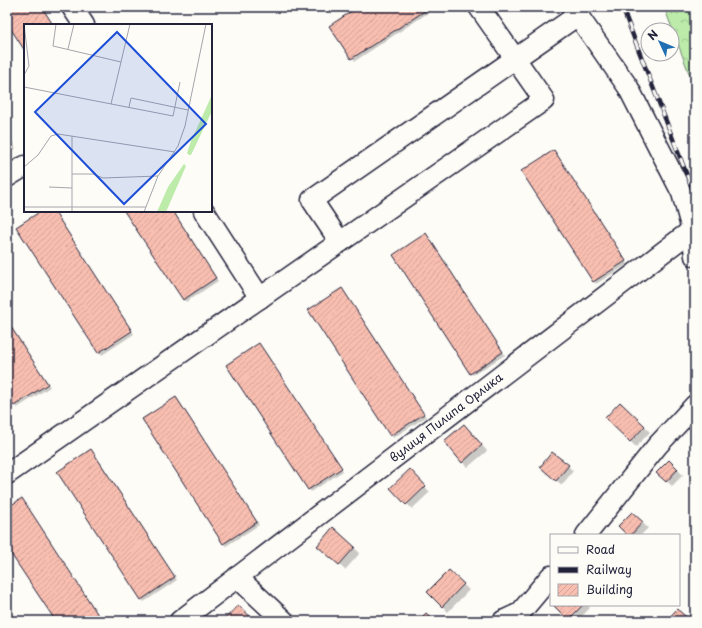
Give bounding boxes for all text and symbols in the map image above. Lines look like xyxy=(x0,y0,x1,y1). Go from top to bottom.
north arrow xyxy=(640,22,680,62)
inset map xyxy=(24,24,212,212)
text: N xyxy=(643,25,662,44)
street label: вулиця Пилипа Орлика xyxy=(385,367,506,466)
legend xyxy=(550,534,680,606)
text: Road xyxy=(586,540,615,558)
text: Railway xyxy=(586,560,632,578)
text: Building xyxy=(586,580,633,598)

